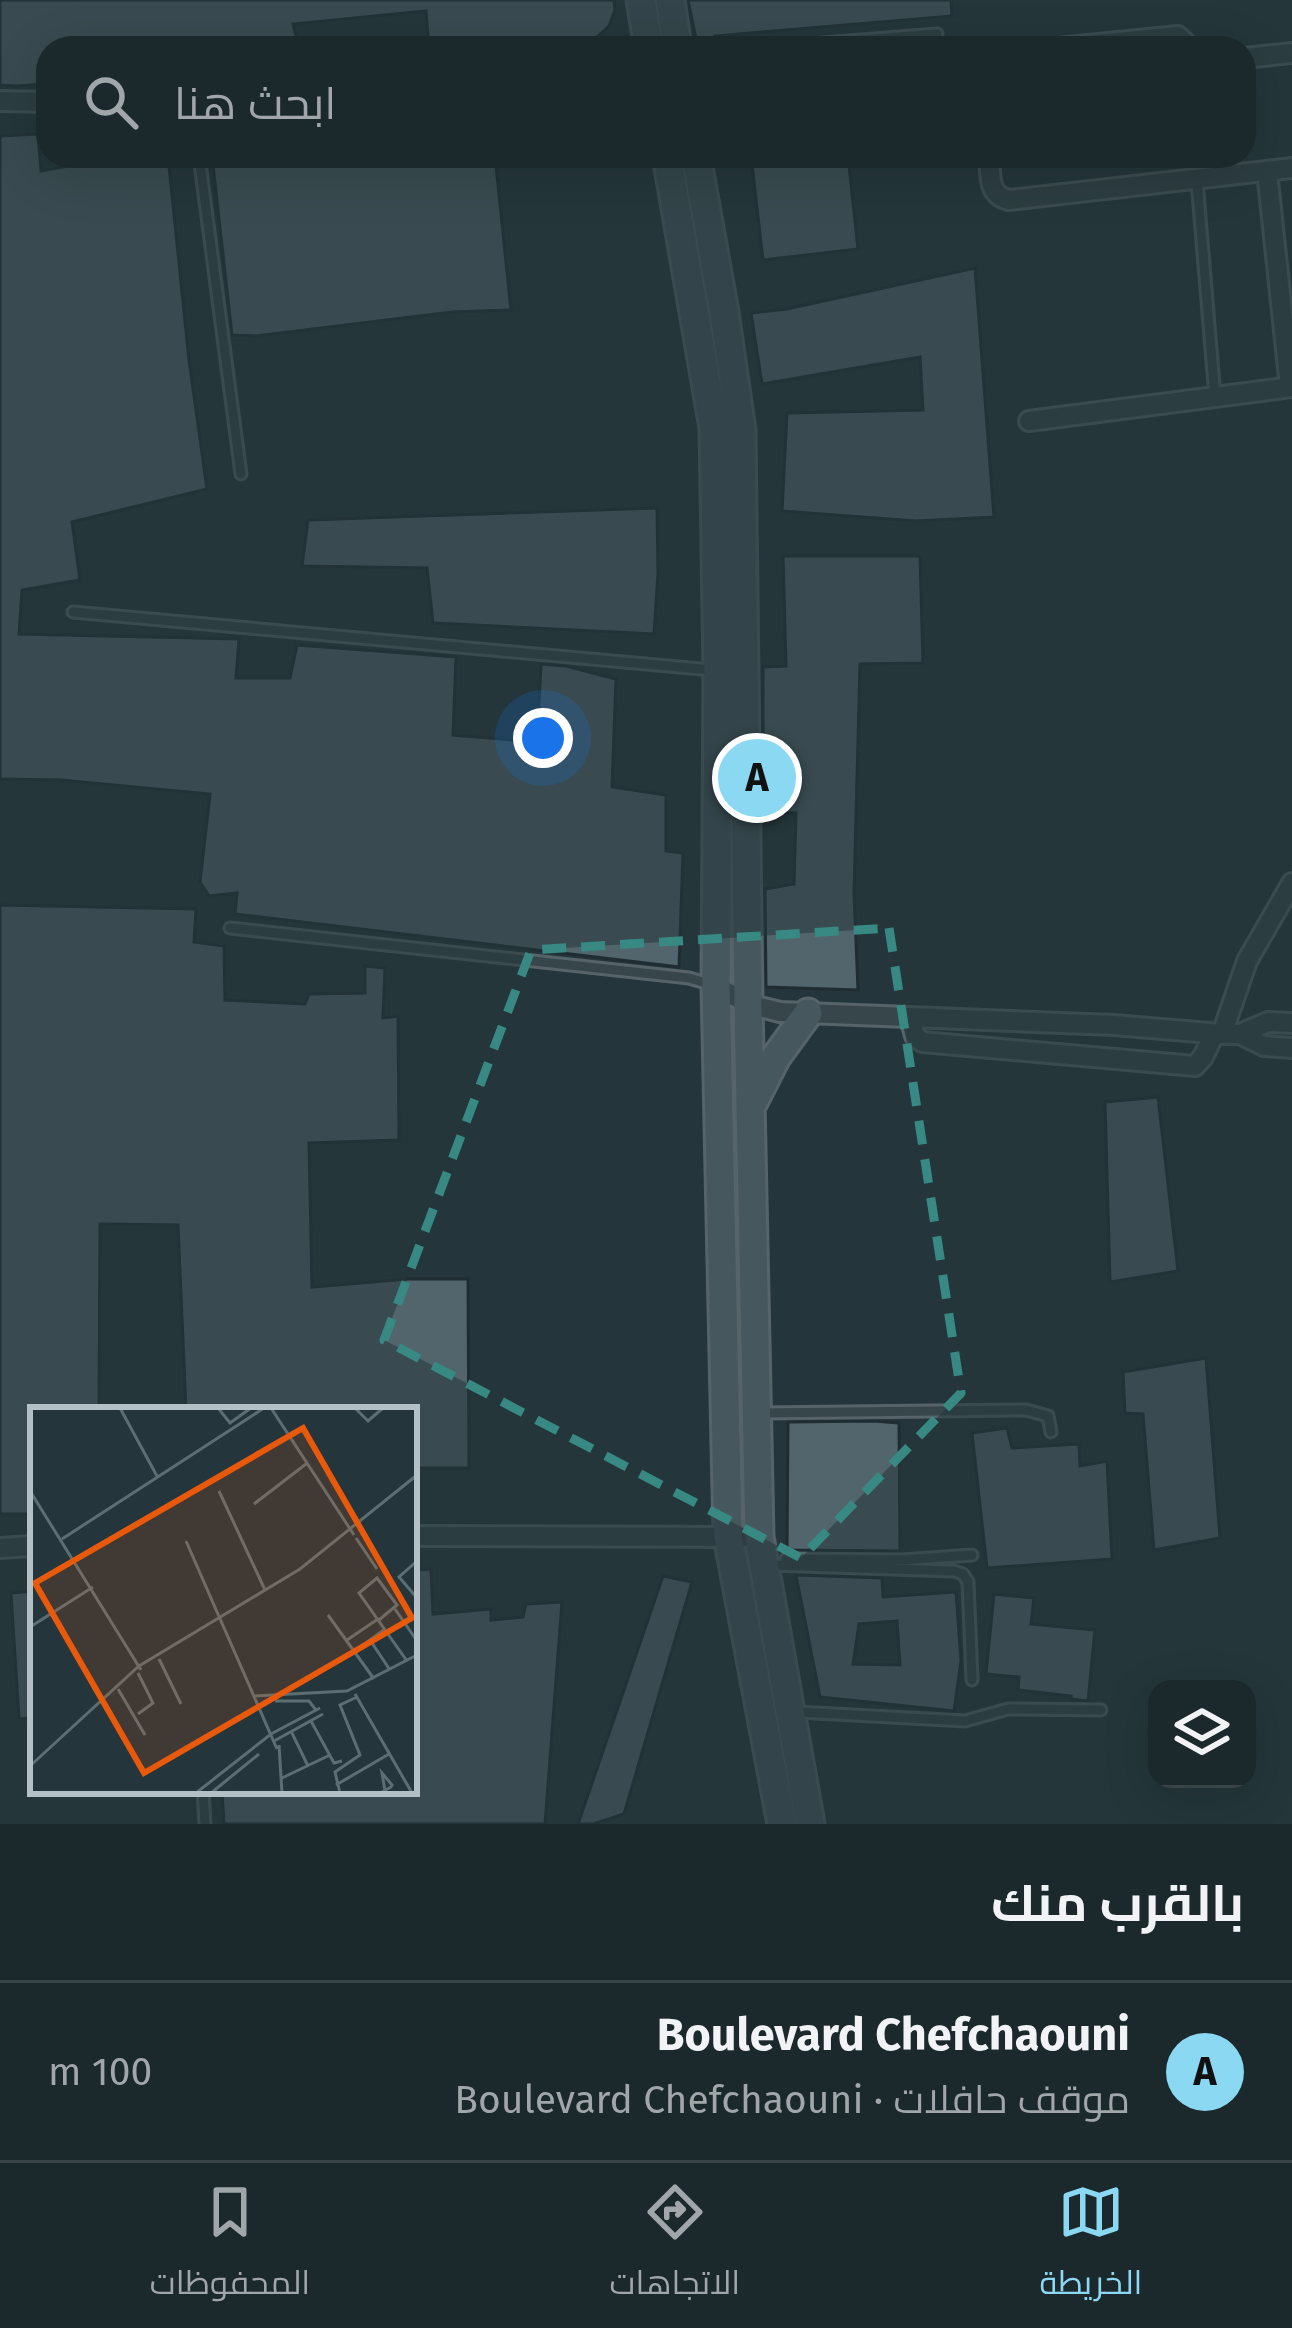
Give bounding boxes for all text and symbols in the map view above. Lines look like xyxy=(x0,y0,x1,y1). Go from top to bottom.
search box xyxy=(36,36,1256,168)
icon: search xyxy=(78,69,144,135)
text: ابحث هنا xyxy=(174,77,336,131)
your location xyxy=(513,708,573,768)
pin: A xyxy=(718,733,796,823)
inset map xyxy=(30,1407,417,1794)
map controls xyxy=(1148,1680,1256,1788)
button: layers xyxy=(1148,1680,1256,1788)
text: بالقرب منك xyxy=(991,1873,1244,1935)
text: Boulevard Chefchaouni xyxy=(657,2008,1130,2062)
text: 100 m xyxy=(48,2049,152,2095)
text: A xyxy=(1194,2049,1217,2095)
text: موقف حافلات · Boulevard Chefchaouni xyxy=(454,2077,1130,2123)
tab: المحفوظات xyxy=(150,2179,310,2313)
tab: الاتجاهات xyxy=(610,2179,740,2313)
tab: الخريطة xyxy=(1039,2179,1142,2313)

